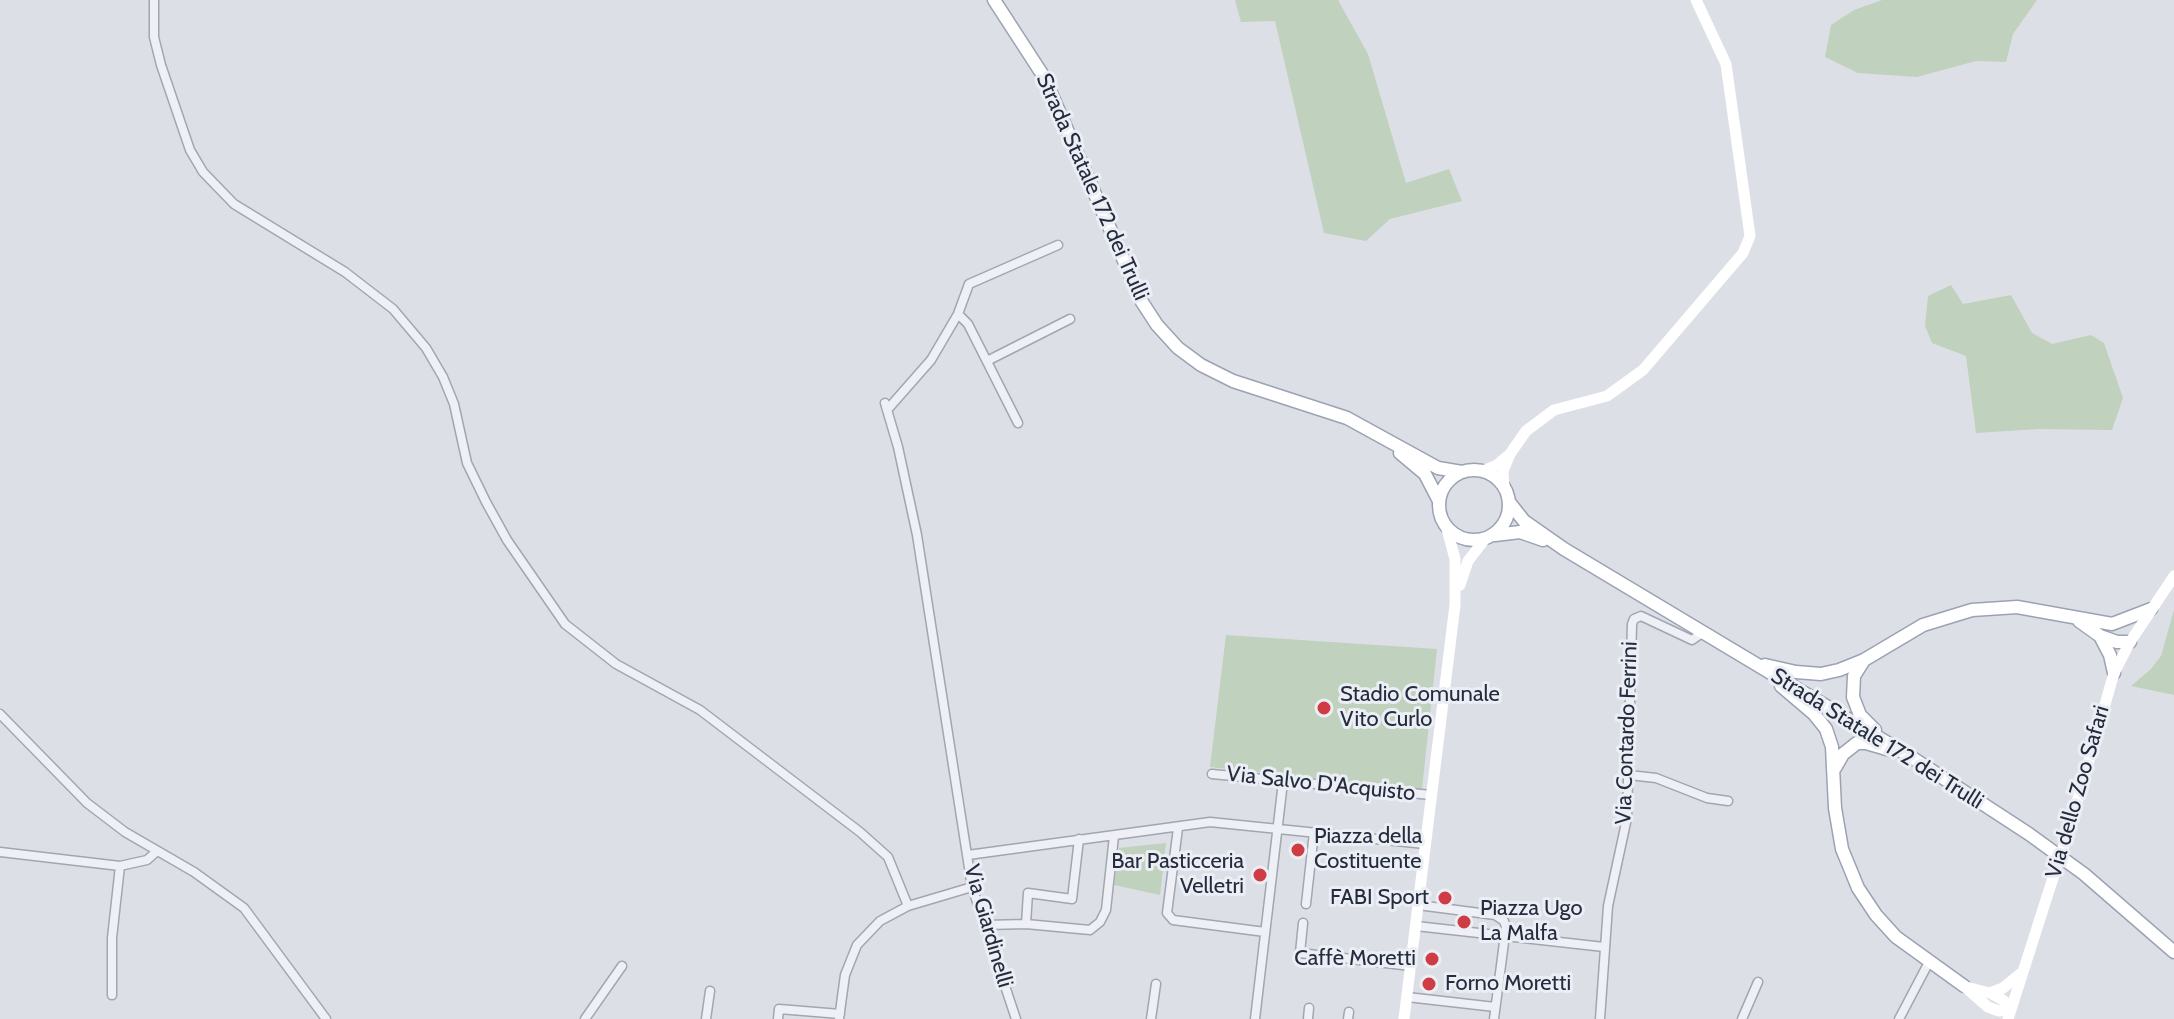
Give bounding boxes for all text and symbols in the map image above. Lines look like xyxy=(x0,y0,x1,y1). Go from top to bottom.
street label: Strada Statale 172 dei Trulli xyxy=(1030,69,1154,305)
street label: Via Contardo Ferrini xyxy=(1611,641,1643,825)
street label: Strada Statale 172 dei Trulli xyxy=(1766,663,1988,815)
place label: Stadio Comunale Vito Curlo xyxy=(1340,682,1500,734)
marker: Stadio Comunale Vito Curlo xyxy=(1315,699,1333,717)
street label: Via dello Zoo Safari xyxy=(2041,703,2115,881)
street label: Via Salvo D'Acquisto xyxy=(1225,761,1417,807)
place label: Piazza della Costituente xyxy=(1314,824,1422,876)
marker: Piazza della Costituente xyxy=(1289,841,1307,859)
place label: Bar Pasticceria Velletri xyxy=(1111,849,1244,900)
street label: Via Giardinelli xyxy=(958,862,1018,990)
marker: Bar Pasticceria Velletri xyxy=(1251,866,1269,884)
place label: FABI Sport xyxy=(1330,885,1429,911)
marker: FABI Sport xyxy=(1436,889,1454,907)
place label: Piazza Ugo La Malfa xyxy=(1480,896,1583,948)
marker: Piazza Ugo La Malfa xyxy=(1455,913,1473,931)
place label: Caffè Moretti xyxy=(1294,946,1416,972)
marker: Caffè Moretti xyxy=(1423,950,1441,968)
place label: Forno Moretti xyxy=(1445,971,1571,997)
marker: Forno Moretti xyxy=(1420,975,1438,993)

